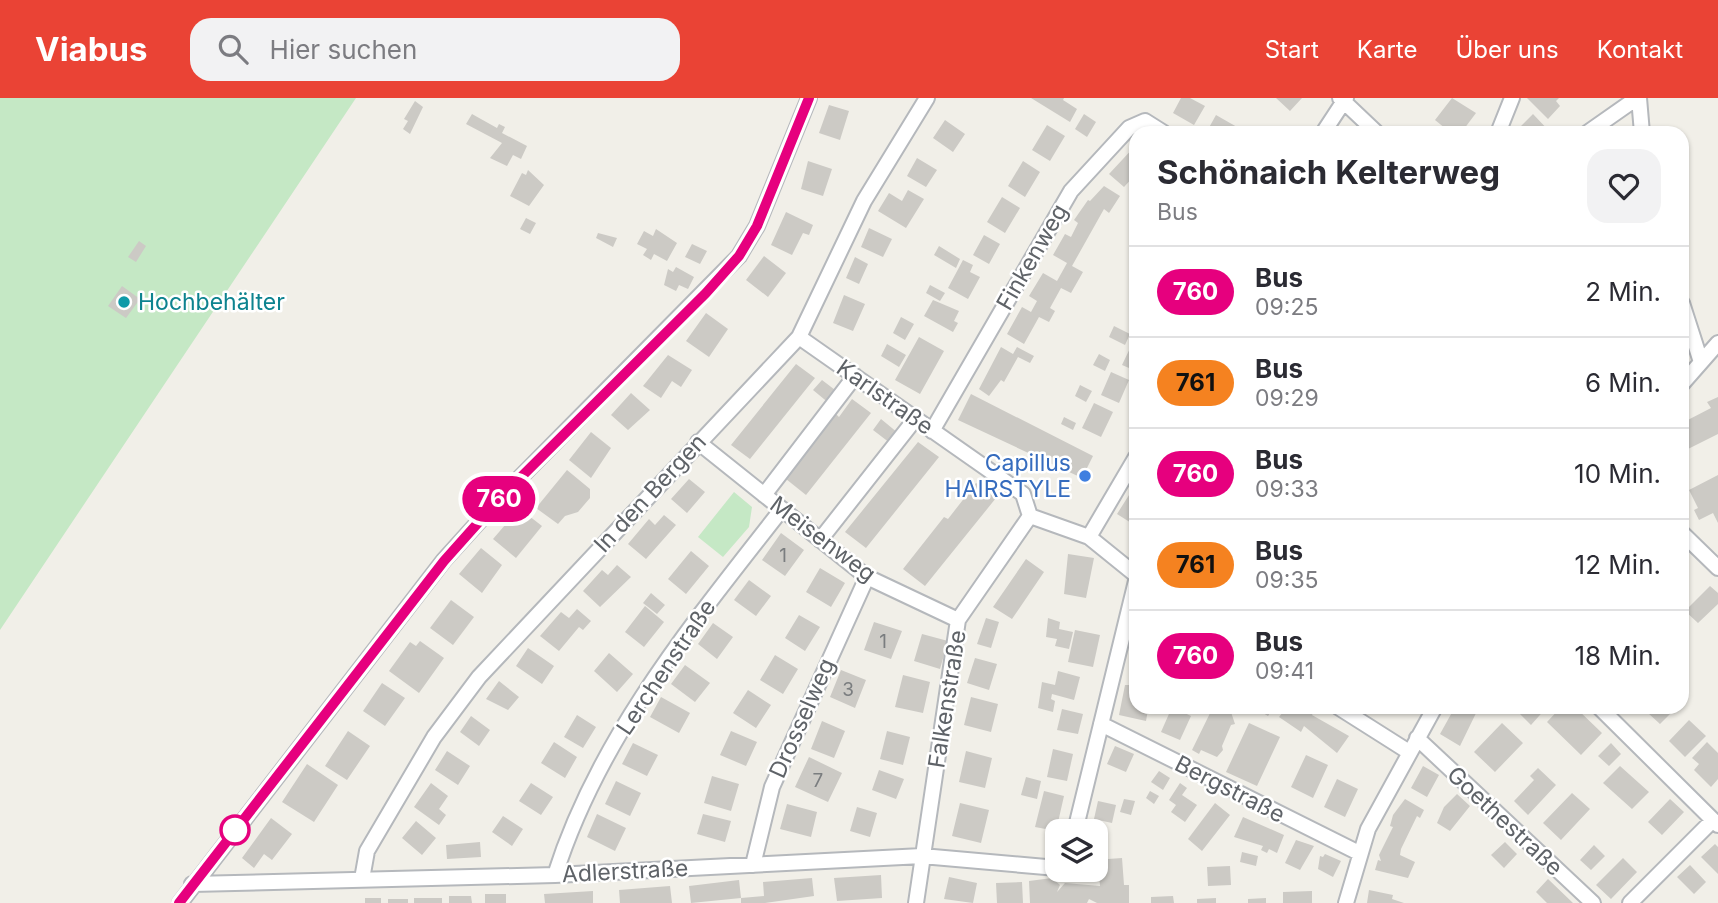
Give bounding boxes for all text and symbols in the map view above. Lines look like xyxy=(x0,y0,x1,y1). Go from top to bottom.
search box xyxy=(190,18,680,81)
text: Viabus xyxy=(35,29,148,69)
icon: search xyxy=(214,30,252,68)
text: Hier suchen xyxy=(270,34,417,65)
text: Start xyxy=(1265,35,1319,64)
text: Karte xyxy=(1357,35,1417,64)
text: Über uns xyxy=(1455,35,1559,64)
text: Kontakt xyxy=(1597,35,1683,64)
button: heart xyxy=(1587,149,1661,223)
text: Schönaich Kelterweg xyxy=(1157,152,1500,192)
text: Bus xyxy=(1157,198,1198,226)
street label: Finkenweg xyxy=(990,199,1074,315)
text: Bus xyxy=(1255,262,1303,293)
text: 2 Min. xyxy=(1585,276,1661,307)
text: 760 xyxy=(1173,277,1218,306)
place label: Hochbehälter xyxy=(138,288,285,316)
text: 09:25 xyxy=(1255,293,1318,321)
marker: Hochbehälter xyxy=(116,294,132,310)
street label: Karlstraße xyxy=(831,353,939,441)
text: Bus xyxy=(1255,353,1303,384)
text: 6 Min. xyxy=(1585,367,1661,398)
text: 761 xyxy=(1176,368,1215,397)
text: 09:29 xyxy=(1255,384,1319,412)
street label: In den Bergen xyxy=(588,428,712,558)
text: Bus xyxy=(1255,444,1303,475)
place label: Capillus HAIRSTYLE xyxy=(945,449,1071,503)
text: 10 Min. xyxy=(1574,458,1661,489)
text: 760 xyxy=(1173,459,1218,488)
marker: Capillus HAIRSTYLE xyxy=(1077,468,1093,484)
text: 09:33 xyxy=(1255,475,1319,503)
line badge: 760 xyxy=(459,476,539,522)
text: 760 xyxy=(476,484,522,513)
street label: Meisenweg xyxy=(765,490,881,588)
text: Bus xyxy=(1255,535,1303,566)
house number: 1 xyxy=(779,544,787,567)
text: 12 Min. xyxy=(1575,549,1661,580)
text: 761 xyxy=(1176,550,1215,579)
text: 09:35 xyxy=(1255,566,1319,594)
street label: Lerchenstraße xyxy=(610,594,722,740)
text: Bus xyxy=(1255,626,1303,657)
street label: Falkenstraße xyxy=(922,628,972,770)
house number: 1 xyxy=(879,630,887,653)
text: 18 Min. xyxy=(1574,640,1661,671)
text: 760 xyxy=(1173,641,1218,670)
street label: Drosselweg xyxy=(763,654,841,782)
text: 09:41 xyxy=(1255,657,1314,685)
house number: 3 xyxy=(842,678,854,701)
street label: Bergstraße xyxy=(1170,749,1290,829)
street label: Goethestraße xyxy=(1441,760,1569,882)
house number: 7 xyxy=(813,769,823,792)
unlabelled marker xyxy=(220,815,250,845)
map controls xyxy=(1045,819,1108,882)
button: layers xyxy=(1045,819,1108,882)
street label: Adlerstraße xyxy=(561,854,689,888)

